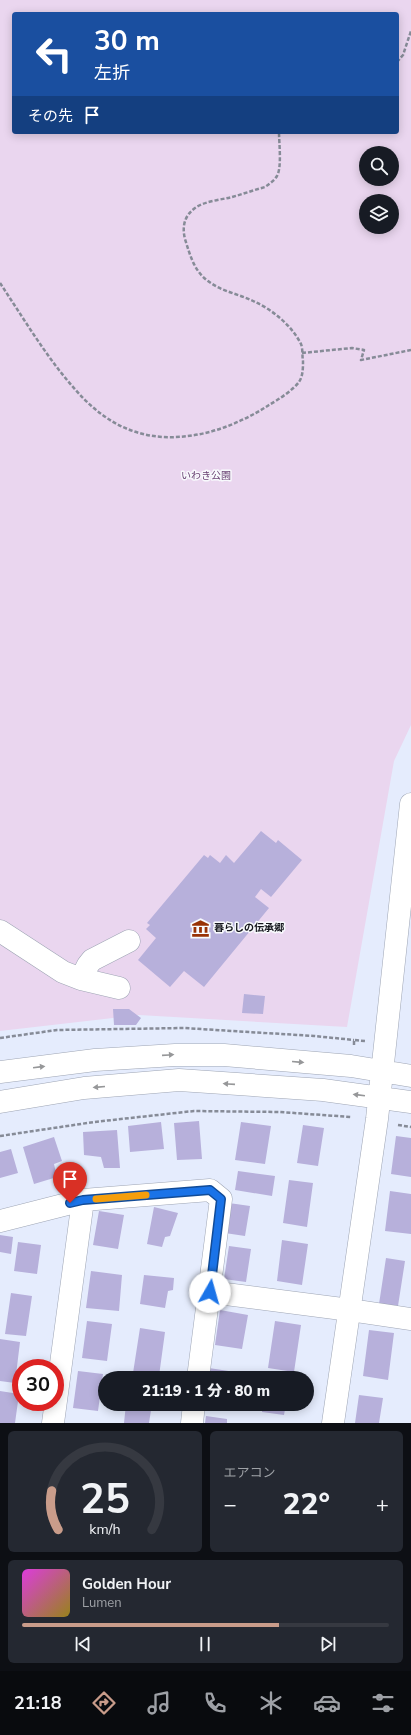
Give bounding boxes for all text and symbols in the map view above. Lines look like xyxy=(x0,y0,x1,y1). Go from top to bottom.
text: 30 m xyxy=(94,22,160,60)
icon: left xyxy=(28,28,80,80)
text: 左折 xyxy=(94,61,130,85)
icon: arrive xyxy=(81,104,103,126)
text: その先 xyxy=(28,106,73,126)
map controls xyxy=(359,146,399,234)
button: search xyxy=(359,146,399,186)
button: layers xyxy=(359,194,399,234)
park label: いわき公園 xyxy=(181,469,231,483)
museum icon: 暮らしの伝承郷 xyxy=(191,918,211,938)
place label: 暮らしの伝承郷 xyxy=(214,921,285,935)
one-way arrow xyxy=(162,1052,174,1059)
one-way arrow xyxy=(292,1058,304,1065)
one-way arrow xyxy=(33,1064,45,1070)
one-way arrow xyxy=(223,1080,235,1087)
one-way arrow xyxy=(93,1084,105,1091)
one-way arrow xyxy=(352,1092,365,1098)
pin xyxy=(53,1162,87,1203)
icon: arrive xyxy=(59,1168,81,1190)
position arrow xyxy=(189,1271,231,1313)
speed limit sign: 30 xyxy=(12,1359,64,1411)
text: 21:19 · 1 分 · 80 m xyxy=(142,1381,270,1401)
text: エアコン xyxy=(224,1464,276,1482)
text: 25 xyxy=(80,1470,130,1527)
text: 22° xyxy=(282,1484,330,1525)
text: − xyxy=(224,1490,237,1520)
text: + xyxy=(376,1490,389,1520)
text: km/h xyxy=(89,1519,120,1538)
text: Golden Hour xyxy=(82,1574,171,1594)
text: Lumen xyxy=(82,1594,122,1612)
icon: previous xyxy=(72,1633,94,1655)
icon: pause xyxy=(194,1633,216,1655)
icon: next xyxy=(317,1633,339,1655)
icon: directions xyxy=(90,1689,118,1717)
icon: music xyxy=(145,1689,173,1717)
icon: phone xyxy=(201,1689,229,1717)
icon: climate xyxy=(257,1689,285,1717)
icon: car xyxy=(313,1689,341,1717)
icon: filters xyxy=(369,1689,397,1717)
text: 21:18 xyxy=(14,1691,62,1715)

